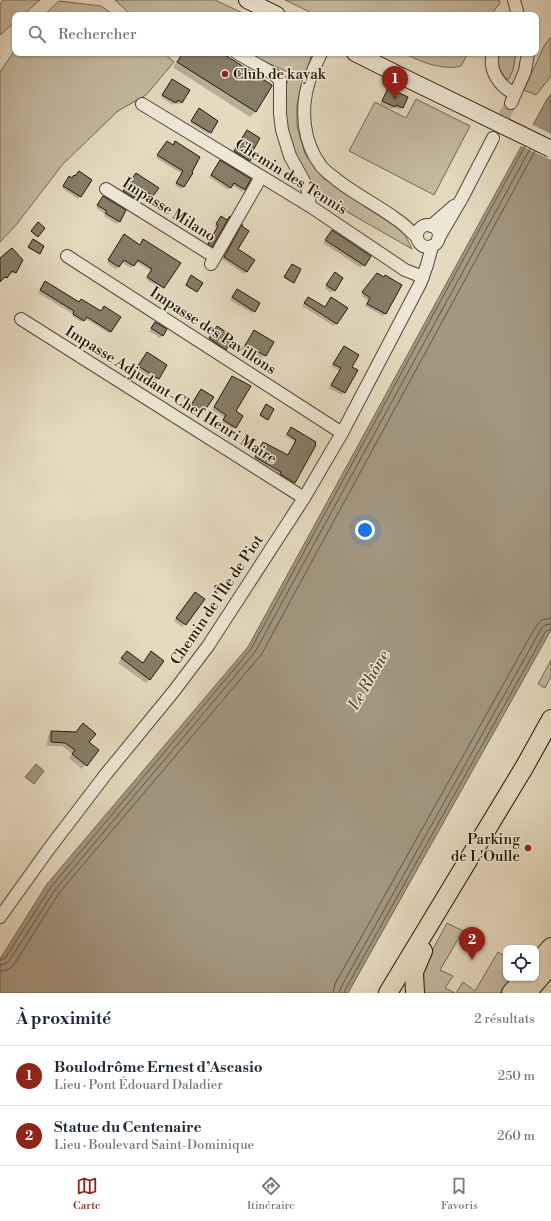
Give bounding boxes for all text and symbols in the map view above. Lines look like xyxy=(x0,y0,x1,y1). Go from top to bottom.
search box xyxy=(12,12,539,56)
icon: search xyxy=(26,23,48,45)
text: Rechercher xyxy=(58,25,137,44)
place label: Club de kayak xyxy=(233,65,327,84)
pin: 1 xyxy=(382,66,408,99)
marker: Club de kayak xyxy=(220,69,230,79)
street label: Chemin des Tennis xyxy=(231,135,351,219)
street label: Impasse Milano xyxy=(119,174,219,246)
street label: Impasse des Pavillons xyxy=(146,283,280,379)
street label: Impasse Adjudant-Chef Henri Maire xyxy=(62,322,280,468)
your location xyxy=(355,520,375,540)
street label: Chemin de l'Île de Piot xyxy=(166,530,268,669)
water label: Le Rhône xyxy=(344,646,394,714)
place label: Parking de L'Oulle xyxy=(451,830,520,866)
marker: Parking de L'Oulle xyxy=(523,843,533,853)
pin: 2 xyxy=(459,927,485,960)
map controls xyxy=(503,945,539,981)
button: locate xyxy=(503,945,539,981)
text: À proximité xyxy=(16,1008,111,1030)
text: 2 résultats xyxy=(474,1011,535,1027)
text: Boulodrôme Ernest d’Ascasio xyxy=(54,1058,263,1077)
text: 1 xyxy=(26,1068,32,1084)
text: 250 m xyxy=(498,1068,535,1084)
text: Lieu · Pont Édouard Daladier xyxy=(54,1077,223,1093)
text: Statue du Centenaire xyxy=(54,1118,202,1137)
text: 2 xyxy=(25,1128,33,1144)
text: 260 m xyxy=(497,1128,535,1144)
text: Lieu · Boulevard Saint-Dominique xyxy=(54,1137,254,1153)
tab: Carte xyxy=(73,1175,101,1213)
tab: Itinéraire xyxy=(247,1175,295,1213)
tab: Favoris xyxy=(441,1175,478,1213)

